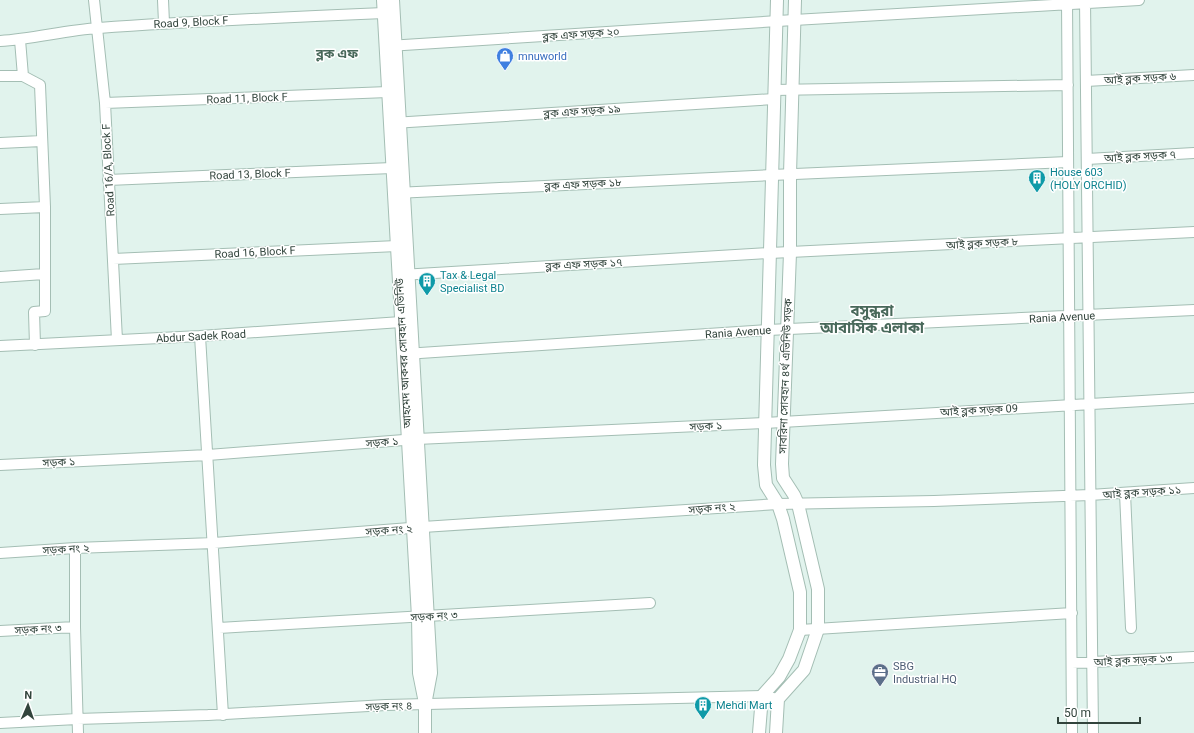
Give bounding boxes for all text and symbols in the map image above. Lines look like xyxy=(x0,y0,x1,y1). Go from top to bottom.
street label: Road 9, Block F xyxy=(153,14,229,31)
street label: ব্লক এফ সড়ক ২০ xyxy=(541,25,620,44)
district label: ব্লক এফ xyxy=(315,46,358,62)
shop icon: mnuworld xyxy=(495,46,515,71)
place label: mnuworld xyxy=(518,50,567,63)
street label: আই ব্লক সড়ক ৬ xyxy=(1103,70,1177,87)
street label: Road 11, Block F xyxy=(206,91,288,106)
street label: ব্লক এফ সড়ক ১৯ xyxy=(542,102,621,121)
street label: Road 16/A, Block F xyxy=(100,123,117,217)
street label: আই ব্লক সড়ক ৭ xyxy=(1103,148,1176,165)
place label: House 603 (HOLY ORCHID) xyxy=(1050,166,1127,192)
street label: Road 13, Block F xyxy=(209,167,291,182)
building icon: House 603 (HOLY ORCHID) xyxy=(1027,168,1047,193)
street label: ব্লক এফ সড়ক ১৮ xyxy=(543,176,622,193)
street label: আই ব্লক সড়ক ৮ xyxy=(945,235,1019,252)
street label: Road 16, Block F xyxy=(214,244,296,261)
street label: ব্লক এফ সড়ক ১৭ xyxy=(544,256,623,273)
place label: Tax & Legal Specialist BD xyxy=(440,269,504,295)
building icon: Tax & Legal Specialist BD xyxy=(417,271,437,296)
street label: আহমেদ আকবর সোবহান এভিনিউ xyxy=(393,278,414,429)
street label: সাবরিনা সোবহান ৪র্থ এভিনিউ সড়ক xyxy=(775,298,795,455)
district label: বসুন্ধরা আবাসিক এলাকা xyxy=(819,302,925,337)
street label: Rania Avenue xyxy=(1029,309,1096,326)
street label: Rania Avenue xyxy=(705,324,772,341)
street label: Abdur Sadek Road xyxy=(156,328,246,345)
street label: আই ব্লক সড়ক 09 xyxy=(939,402,1018,419)
street label: সড়ক ১ xyxy=(688,419,723,434)
street label: সড়ক ১ xyxy=(364,435,399,450)
street label: সড়ক ১ xyxy=(41,455,76,470)
street label: আই ব্লক সড়ক ১১ xyxy=(1101,483,1182,502)
street label: সড়ক নং ২ xyxy=(687,500,736,517)
street label: সড়ক নং ২ xyxy=(364,522,413,539)
street label: সড়ক নং ২ xyxy=(41,542,90,557)
street label: সড়ক নং ৩ xyxy=(409,609,458,624)
street label: সড়ক নং ৩ xyxy=(13,622,62,637)
street label: আই ব্লক সড়ক ১৩ xyxy=(1092,652,1173,669)
place label: SBG Industrial HQ xyxy=(893,660,957,686)
office icon: SBG Industrial HQ xyxy=(870,662,890,687)
north arrow xyxy=(8,685,48,725)
text: N xyxy=(24,689,33,702)
building icon: Mehdi Mart xyxy=(693,695,713,720)
street label: সড়ক নং ৪ xyxy=(364,699,413,714)
place label: Mehdi Mart xyxy=(716,699,773,712)
scale bar xyxy=(1058,699,1140,725)
text: 50 m xyxy=(1064,706,1091,720)

